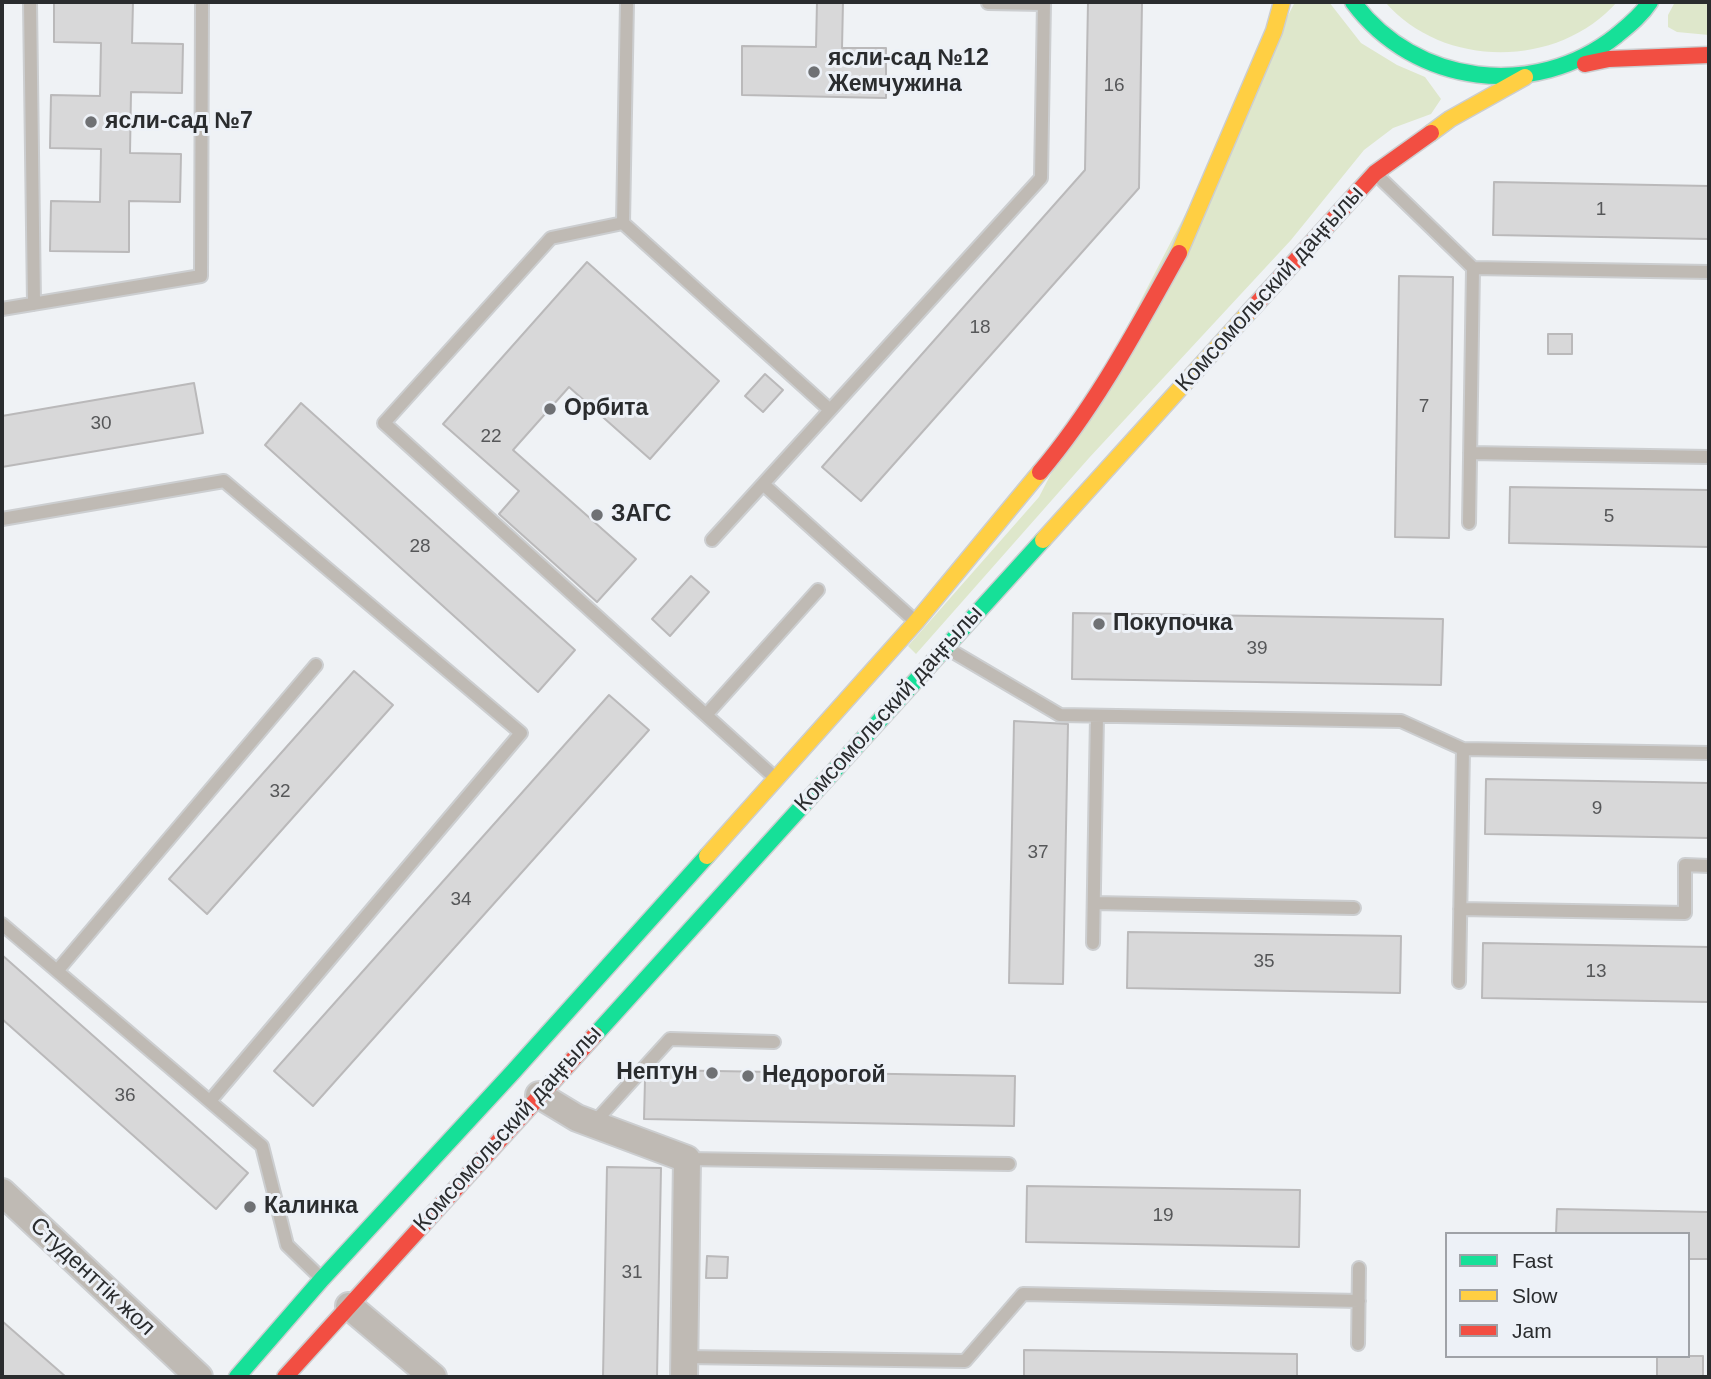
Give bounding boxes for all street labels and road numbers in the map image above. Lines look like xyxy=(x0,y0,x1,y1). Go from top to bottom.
street label: Комсомольский даңғылы xyxy=(1170,180,1370,398)
street label: Комсомольский даңғылы xyxy=(789,600,989,818)
street label: Комсомольский даңғылы xyxy=(408,1020,608,1238)
street label: Студенттік жол xyxy=(24,1212,160,1342)

